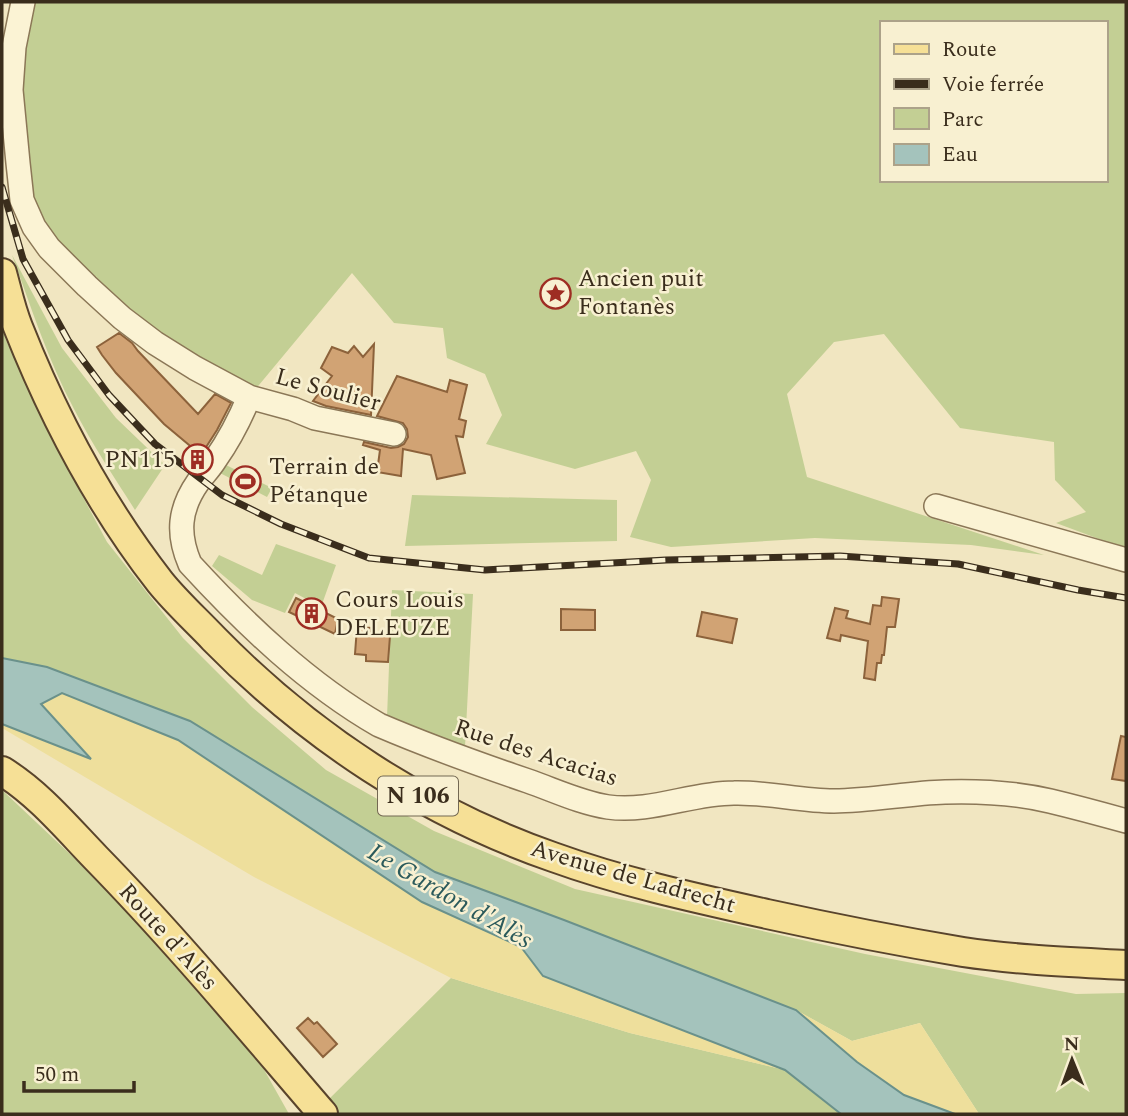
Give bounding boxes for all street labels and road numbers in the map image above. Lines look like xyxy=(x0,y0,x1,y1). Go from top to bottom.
street label: Le Soulier xyxy=(271,359,385,421)
street label: Rue des Acacias xyxy=(449,710,623,796)
road number: N 106 xyxy=(378,776,458,816)
street label: Avenue de Ladrecht xyxy=(526,831,740,923)
street label: Route d'Alès xyxy=(110,875,226,999)

